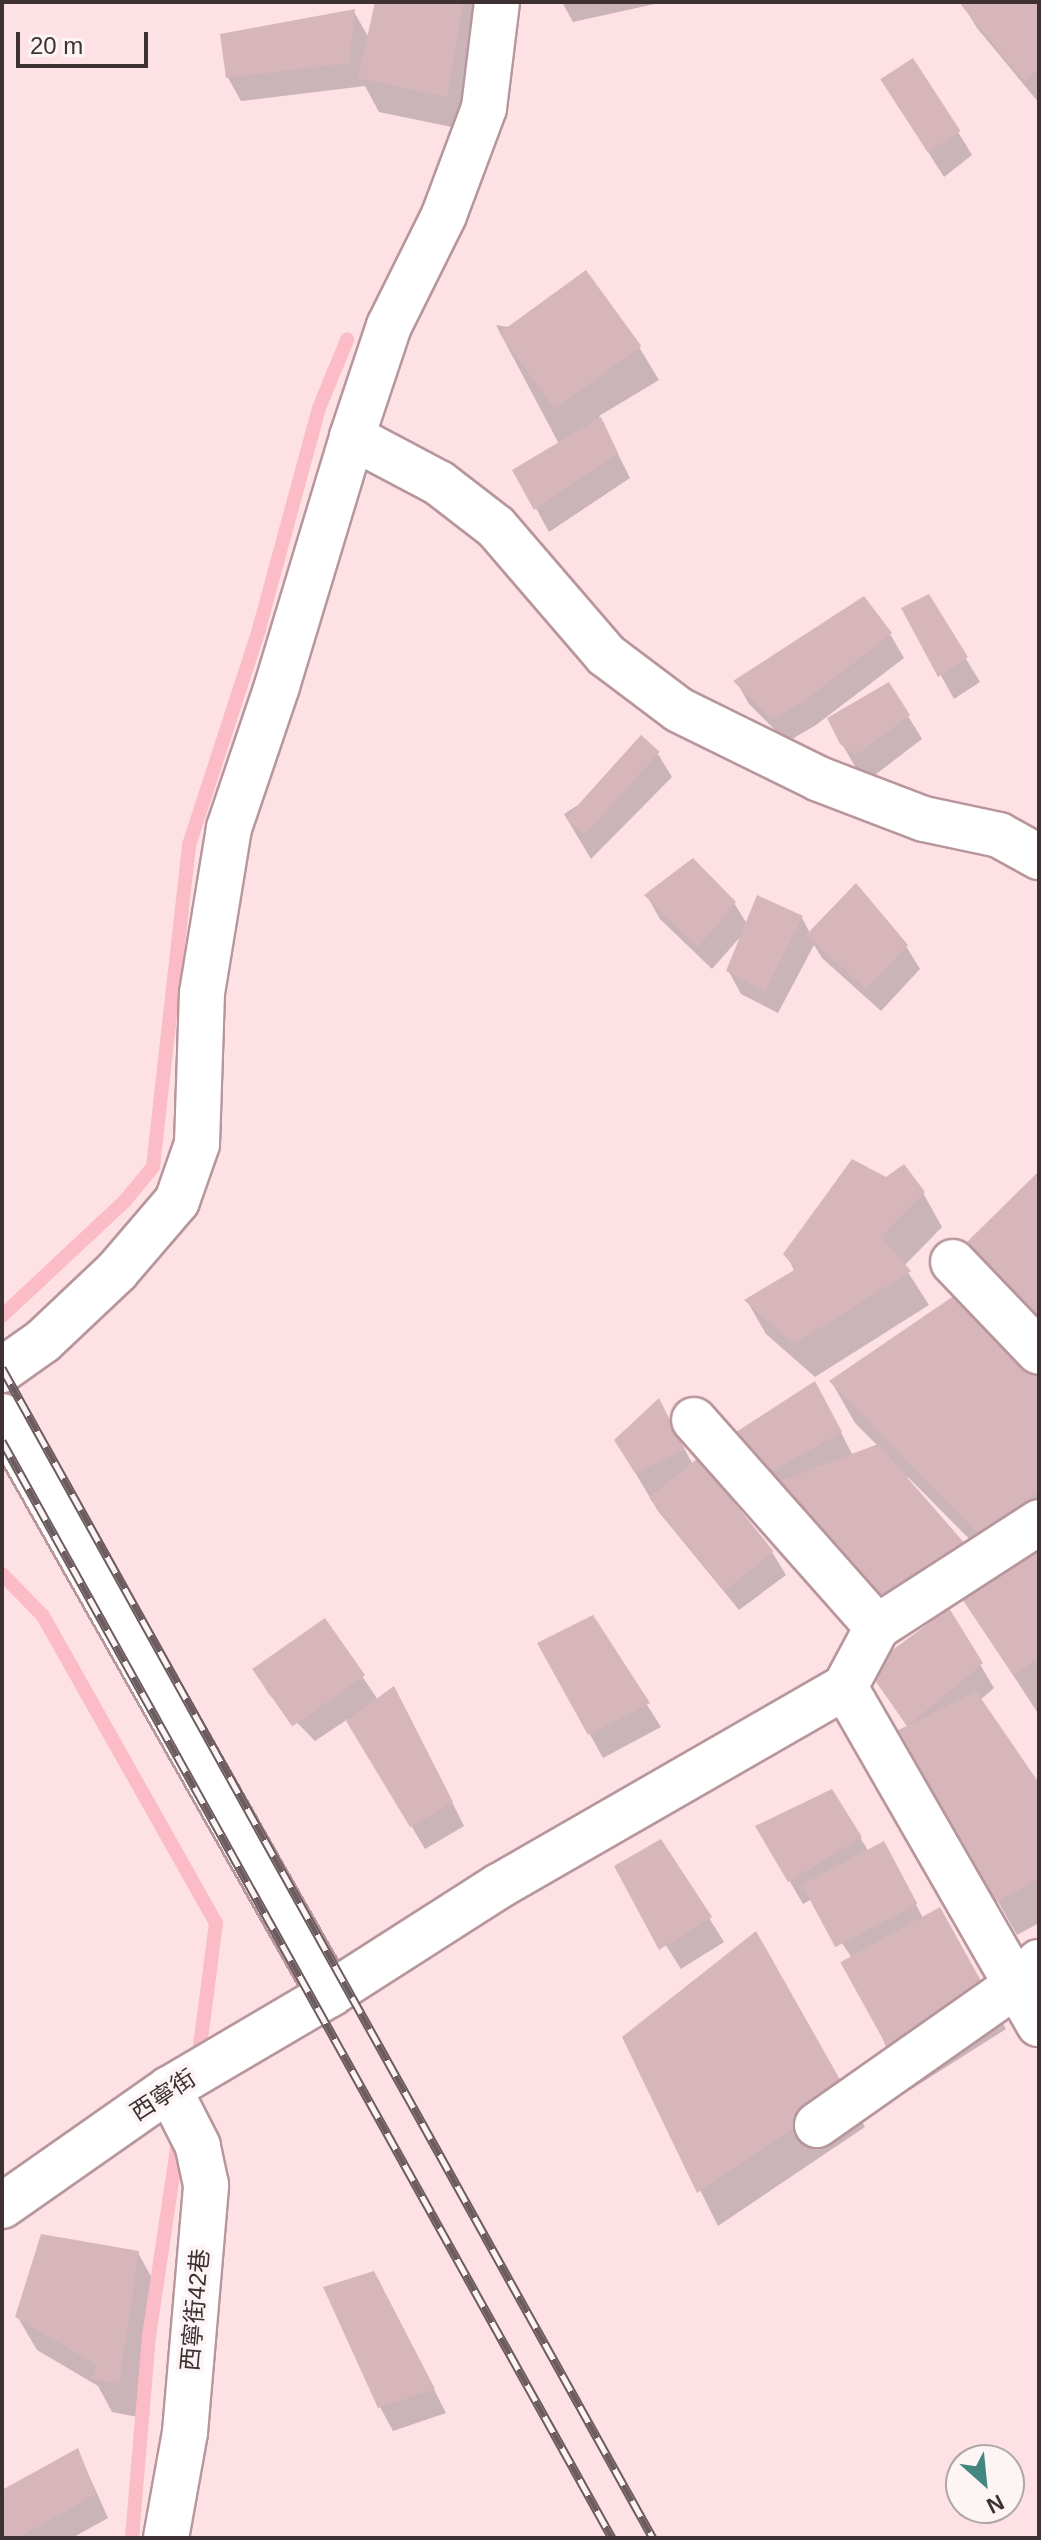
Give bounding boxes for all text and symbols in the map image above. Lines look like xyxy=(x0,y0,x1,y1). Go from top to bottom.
scale bar xyxy=(20,16,152,66)
text: 20 m xyxy=(30,32,83,59)
street label: 西寧街 xyxy=(125,2063,201,2127)
street label: 西寧街42巷 xyxy=(175,2248,215,2372)
north arrow xyxy=(945,2444,1025,2524)
text: N xyxy=(982,2489,1008,2519)

